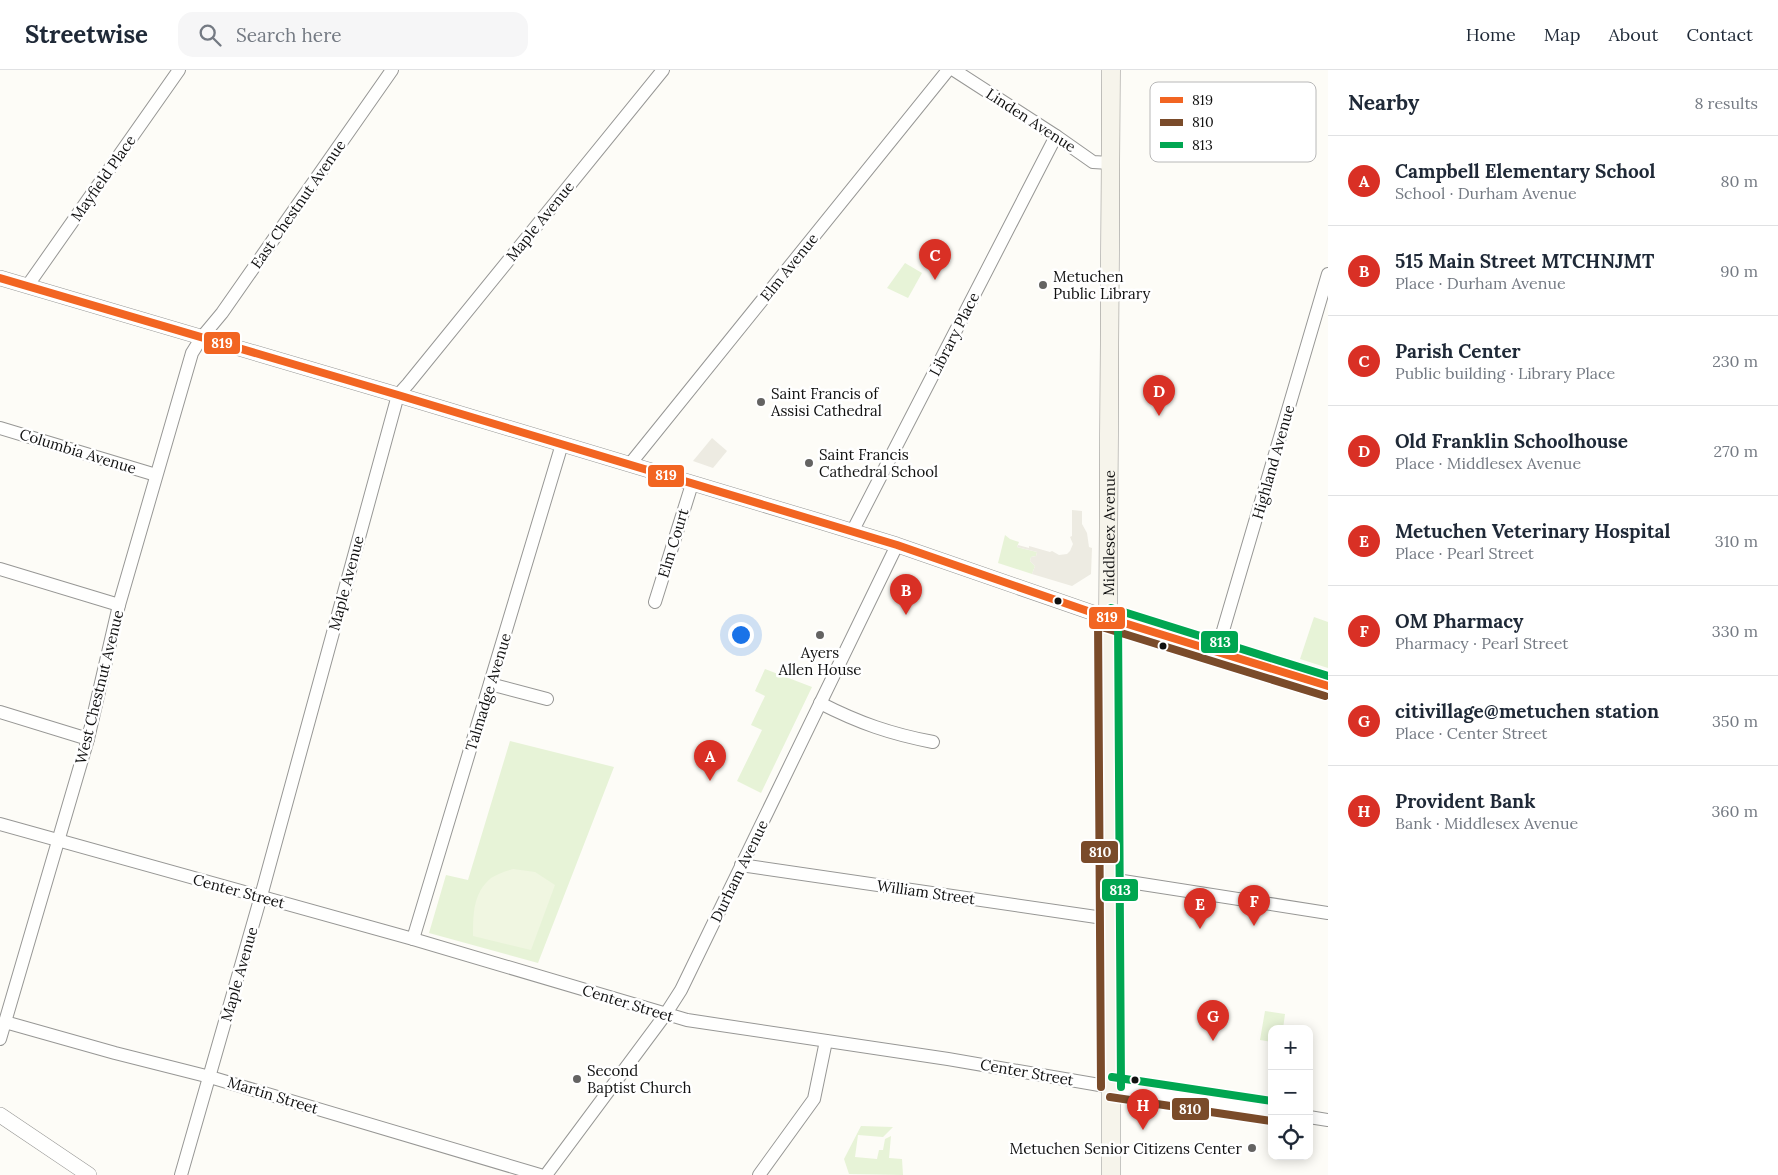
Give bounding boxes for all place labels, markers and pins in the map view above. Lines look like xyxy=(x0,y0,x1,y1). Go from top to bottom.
pin: C xyxy=(919,239,951,280)
place label: Metuchen Public Library xyxy=(1053,267,1150,303)
marker: Metuchen Public Library xyxy=(1037,279,1049,291)
pin: D xyxy=(1143,375,1175,416)
place label: Saint Francis of Assisi Cathedral xyxy=(770,384,882,420)
marker: Saint Francis of Assisi Cathedral xyxy=(755,396,767,408)
place label: Saint Francis Cathedral School xyxy=(819,445,938,481)
marker: Saint Francis Cathedral School xyxy=(803,457,815,469)
pin: B xyxy=(890,574,922,615)
unlabelled marker xyxy=(1053,596,1063,606)
marker: Ayers Allen House xyxy=(814,629,826,641)
unlabelled marker xyxy=(1158,641,1168,651)
place label: Ayers Allen House xyxy=(778,643,861,679)
pin: A xyxy=(694,740,726,781)
pin: F xyxy=(1238,885,1270,926)
pin: E xyxy=(1184,888,1216,929)
pin: G xyxy=(1197,1000,1229,1041)
place label: Second Baptist Church xyxy=(587,1061,692,1097)
marker: Second Baptist Church xyxy=(571,1073,583,1085)
unlabelled marker xyxy=(1130,1075,1140,1085)
pin: H xyxy=(1127,1089,1159,1130)
place label: Metuchen Senior Citizens Center xyxy=(1010,1139,1242,1158)
marker: Metuchen Senior Citizens Center xyxy=(1246,1142,1258,1154)

